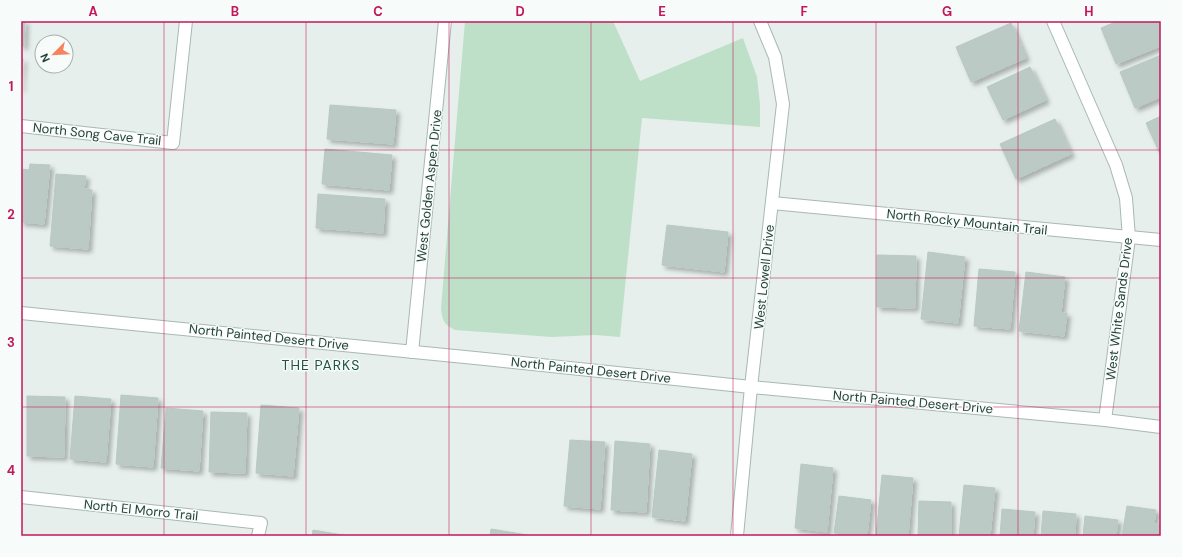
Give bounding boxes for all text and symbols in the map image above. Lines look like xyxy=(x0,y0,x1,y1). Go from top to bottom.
text: A xyxy=(88,3,98,20)
text: B xyxy=(231,3,239,20)
text: C xyxy=(373,3,383,20)
text: D xyxy=(515,3,525,20)
text: E xyxy=(658,3,666,20)
text: F xyxy=(800,3,808,20)
text: G xyxy=(942,3,952,20)
text: H xyxy=(1084,3,1094,20)
north arrow xyxy=(34,34,74,74)
text: N xyxy=(37,52,53,65)
text: 1 xyxy=(9,78,13,95)
street label: West Golden Aspen Drive xyxy=(413,109,445,263)
street label: North Song Cave Trail xyxy=(32,119,162,149)
street label: North Rocky Mountain Trail xyxy=(886,205,1048,239)
text: 2 xyxy=(7,206,15,223)
street label: West Lowell Drive xyxy=(750,224,778,330)
street label: West White Sands Drive xyxy=(1102,236,1136,382)
street label: North Painted Desert Drive xyxy=(188,320,350,354)
text: 3 xyxy=(7,334,15,351)
street label: North Painted Desert Drive xyxy=(510,353,672,387)
district label: THE PARKS xyxy=(282,356,360,374)
street label: North Painted Desert Drive xyxy=(832,387,994,417)
text: 4 xyxy=(7,462,15,479)
street label: North El Morro Trail xyxy=(83,496,199,524)

